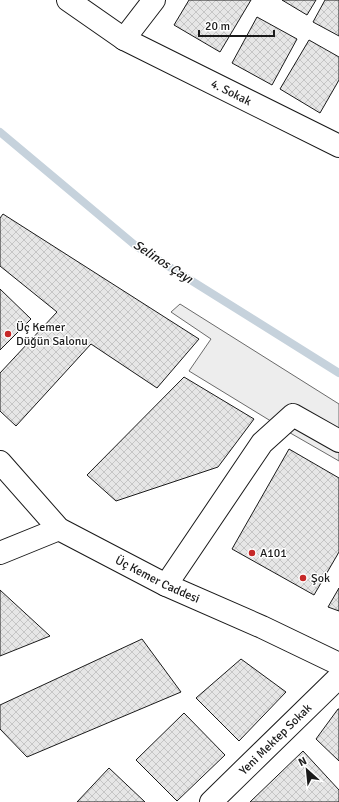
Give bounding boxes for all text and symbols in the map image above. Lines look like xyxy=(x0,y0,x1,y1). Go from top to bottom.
scale bar xyxy=(199,12,274,38)
text: 20 m xyxy=(205,19,230,34)
street label: 4. Sokak xyxy=(208,76,254,109)
water label: Selinos Çayı xyxy=(130,237,196,287)
place label: Üç Kemer Düğün Salonu xyxy=(16,320,88,349)
marker: Üç Kemer Düğün Salonu xyxy=(3,329,13,339)
place label: A101 xyxy=(260,546,287,561)
marker: A101 xyxy=(247,548,257,558)
street label: Üç Kemer Caddesi xyxy=(113,552,202,606)
place label: Şok xyxy=(311,571,330,586)
marker: Şok xyxy=(298,573,308,583)
street label: Yeni Mektep Sokak xyxy=(236,700,315,778)
north arrow xyxy=(287,750,327,790)
text: N xyxy=(296,754,309,769)

